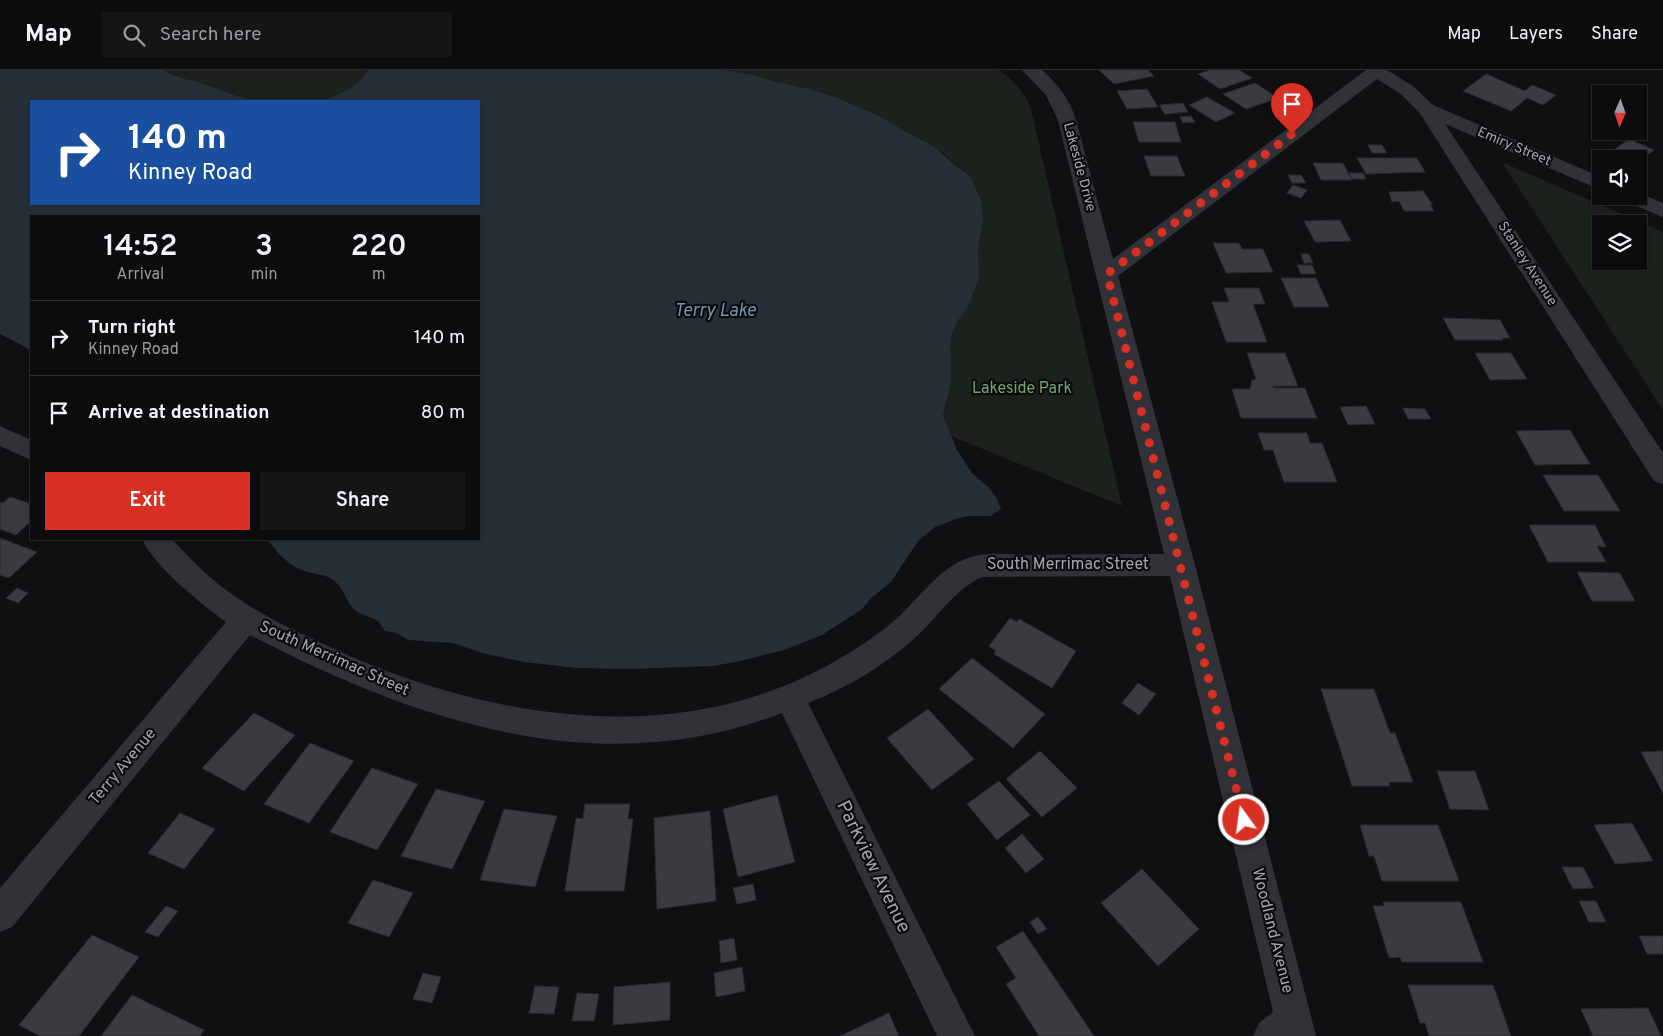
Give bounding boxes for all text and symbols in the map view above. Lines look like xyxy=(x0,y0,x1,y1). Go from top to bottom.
search box xyxy=(102,12,452,57)
text: Map xyxy=(25,20,72,50)
icon: search xyxy=(120,21,148,49)
text: Search here xyxy=(160,23,261,47)
text: Map xyxy=(1447,23,1481,46)
text: Layers xyxy=(1509,23,1563,46)
text: Share xyxy=(1591,23,1638,46)
pin xyxy=(1271,83,1313,134)
north arrow xyxy=(1592,85,1648,140)
map controls xyxy=(1592,85,1647,270)
icon: arrive xyxy=(1278,90,1306,118)
text: 140 m xyxy=(128,117,227,161)
icon: right xyxy=(45,120,110,185)
street label: Lakeside Drive xyxy=(1059,121,1099,213)
street label: Emiry Street xyxy=(1475,124,1553,170)
button: sound xyxy=(1592,150,1647,205)
text: Kinney Road xyxy=(128,160,253,187)
button: layers xyxy=(1592,215,1647,270)
street label: Stanley Avenue xyxy=(1494,219,1560,309)
text: 14:52 xyxy=(103,229,178,266)
text: 3 xyxy=(255,229,273,266)
text: 220 xyxy=(351,229,407,266)
text: Arrival xyxy=(117,265,164,285)
text: min xyxy=(251,265,277,285)
text: m xyxy=(372,265,385,285)
water label: Terry Lake xyxy=(674,300,757,323)
text: Turn right xyxy=(88,316,176,340)
icon: right xyxy=(45,324,73,352)
text: 140 m xyxy=(414,326,465,350)
text: Kinney Road xyxy=(88,340,179,360)
park label: Lakeside Park xyxy=(972,379,1072,399)
icon: arrive xyxy=(45,399,73,427)
text: Arrive at destination xyxy=(88,401,269,425)
text: 80 m xyxy=(421,401,465,425)
button: Exit xyxy=(45,472,250,530)
button: Share xyxy=(260,472,465,530)
street label: South Merrimac Street xyxy=(987,555,1149,575)
street label: South Merrimac Street xyxy=(256,617,412,701)
street label: Terry Avenue xyxy=(85,724,161,810)
position arrow xyxy=(1217,793,1269,845)
street label: Parkview Avenue xyxy=(831,797,915,937)
street label: Woodland Avenue xyxy=(1247,866,1297,996)

